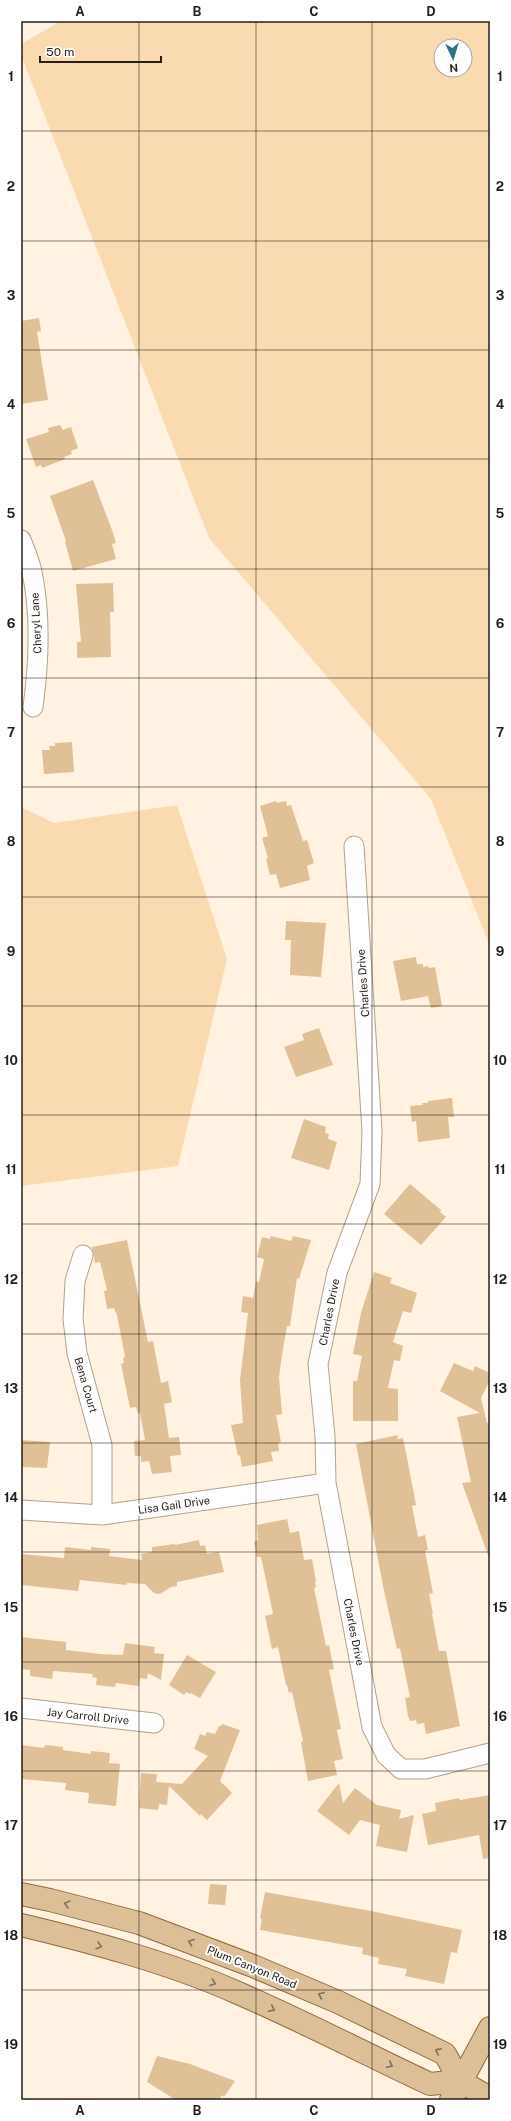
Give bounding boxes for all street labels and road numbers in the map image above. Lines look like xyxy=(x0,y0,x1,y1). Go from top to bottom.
street label: Cheryl Lane xyxy=(28,592,44,654)
street label: Charles Drive xyxy=(355,949,371,1017)
street label: Charles Drive xyxy=(317,1277,341,1347)
street label: Bena Court xyxy=(72,1356,100,1414)
street label: Lisa Gail Drive xyxy=(137,1494,211,1516)
street label: Charles Drive xyxy=(342,1597,366,1667)
street label: Jay Carroll Drive xyxy=(46,1706,130,1726)
street label: Plum Canyon Road xyxy=(205,1944,299,1990)

